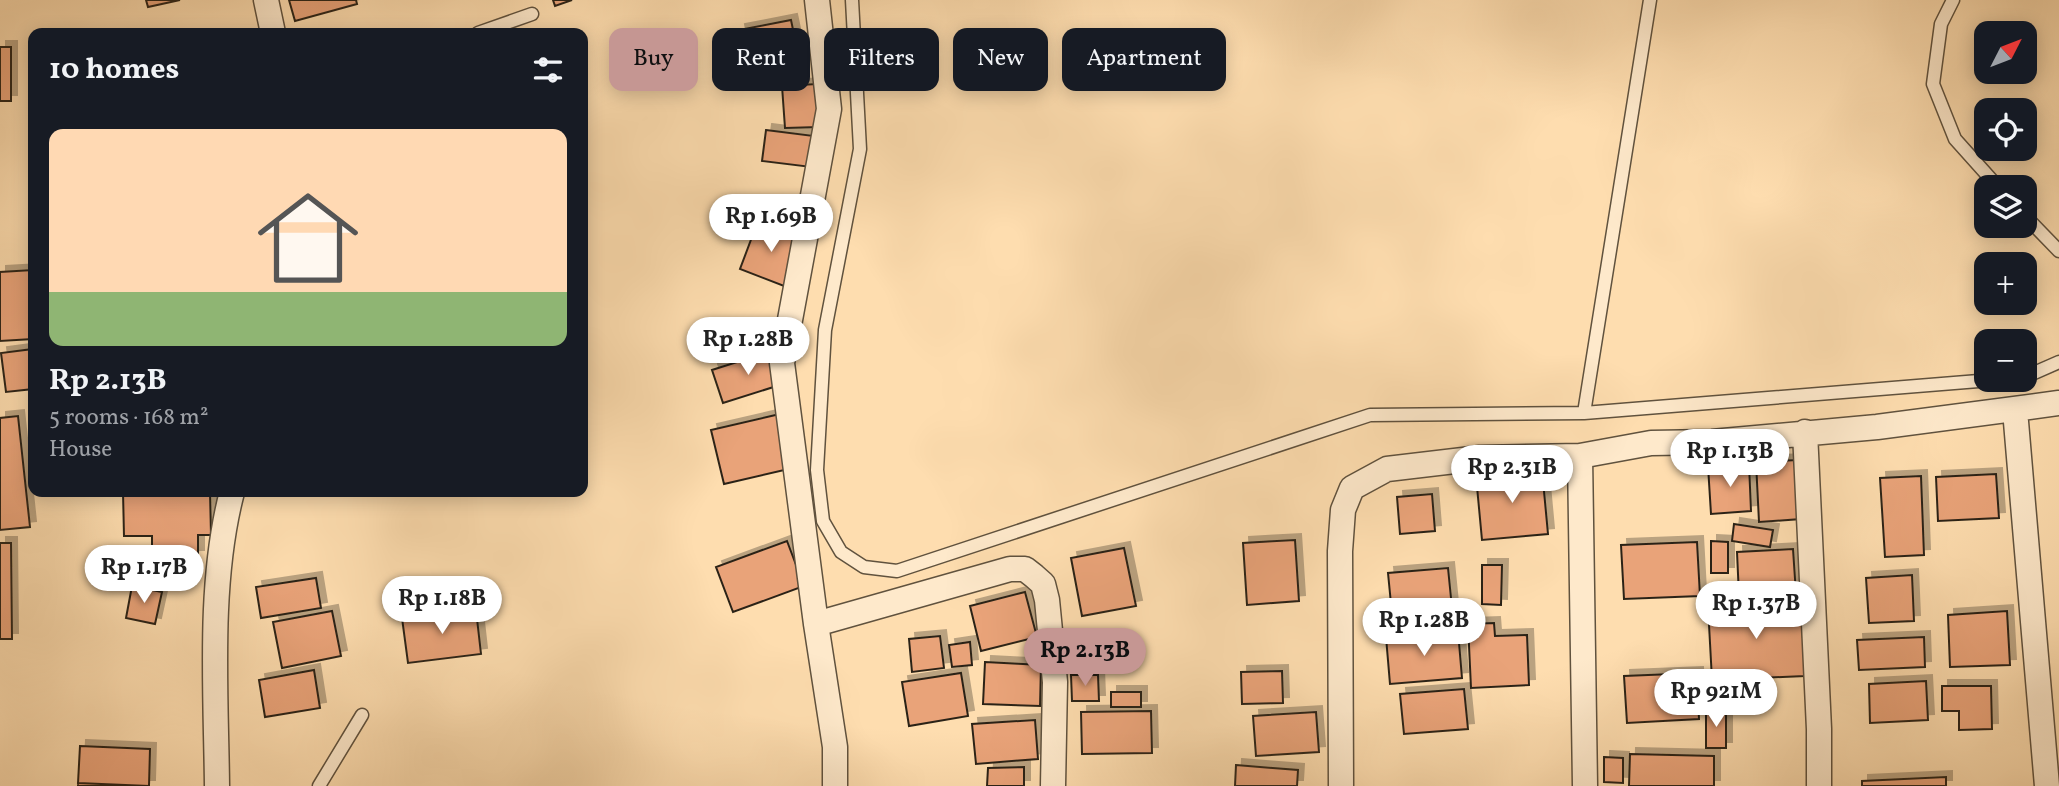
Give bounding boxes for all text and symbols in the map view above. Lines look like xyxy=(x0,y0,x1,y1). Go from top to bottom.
north arrow xyxy=(1974,21,2037,84)
map controls xyxy=(1974,21,2037,392)
chip: Buy xyxy=(609,28,698,91)
chip: Rent xyxy=(712,28,810,91)
chip: Filters xyxy=(824,28,939,91)
chip: New xyxy=(953,28,1048,91)
chip: Apartment xyxy=(1062,28,1226,91)
text: 10 homes xyxy=(49,49,179,91)
icon: filters xyxy=(529,51,567,89)
button: locate xyxy=(1974,98,2037,161)
icon: home xyxy=(245,175,371,301)
button: layers xyxy=(1974,175,2037,238)
pin: Rp 1.69B xyxy=(699,194,843,254)
text: Rp 1.69B xyxy=(725,201,817,233)
button: + xyxy=(1974,252,2037,315)
pin: Rp 1.28B xyxy=(676,318,820,377)
text: Rp 1.28B xyxy=(703,324,793,356)
button: − xyxy=(1974,329,2037,392)
text: Rp 2.13B xyxy=(49,360,167,402)
text: 5 rooms · 168 m² xyxy=(49,402,208,434)
pin: Rp 1.13B xyxy=(1658,430,1802,489)
text: House xyxy=(49,434,112,466)
text: Rp 1.13B xyxy=(1686,436,1774,468)
pin: Rp 2.31B xyxy=(1440,446,1584,505)
text: Rp 2.31B xyxy=(1467,452,1557,484)
pin: Rp 1.17B xyxy=(72,546,216,605)
text: Rp 1.17B xyxy=(101,552,187,584)
pin: Rp 1.18B xyxy=(370,576,514,636)
pin: Rp 1.37B xyxy=(1684,582,1828,641)
text: Rp 1.18B xyxy=(398,583,486,615)
text: Rp 1.37B xyxy=(1712,588,1800,620)
pin: Rp 1.28B xyxy=(1352,598,1496,658)
text: Rp 1.28B xyxy=(1379,605,1469,637)
pin: Rp 2.13B xyxy=(1013,628,1157,688)
text: Rp 2.13B xyxy=(1040,635,1130,667)
pin: Rp 921M xyxy=(1651,670,1781,729)
text: Rp 921M xyxy=(1670,676,1762,708)

